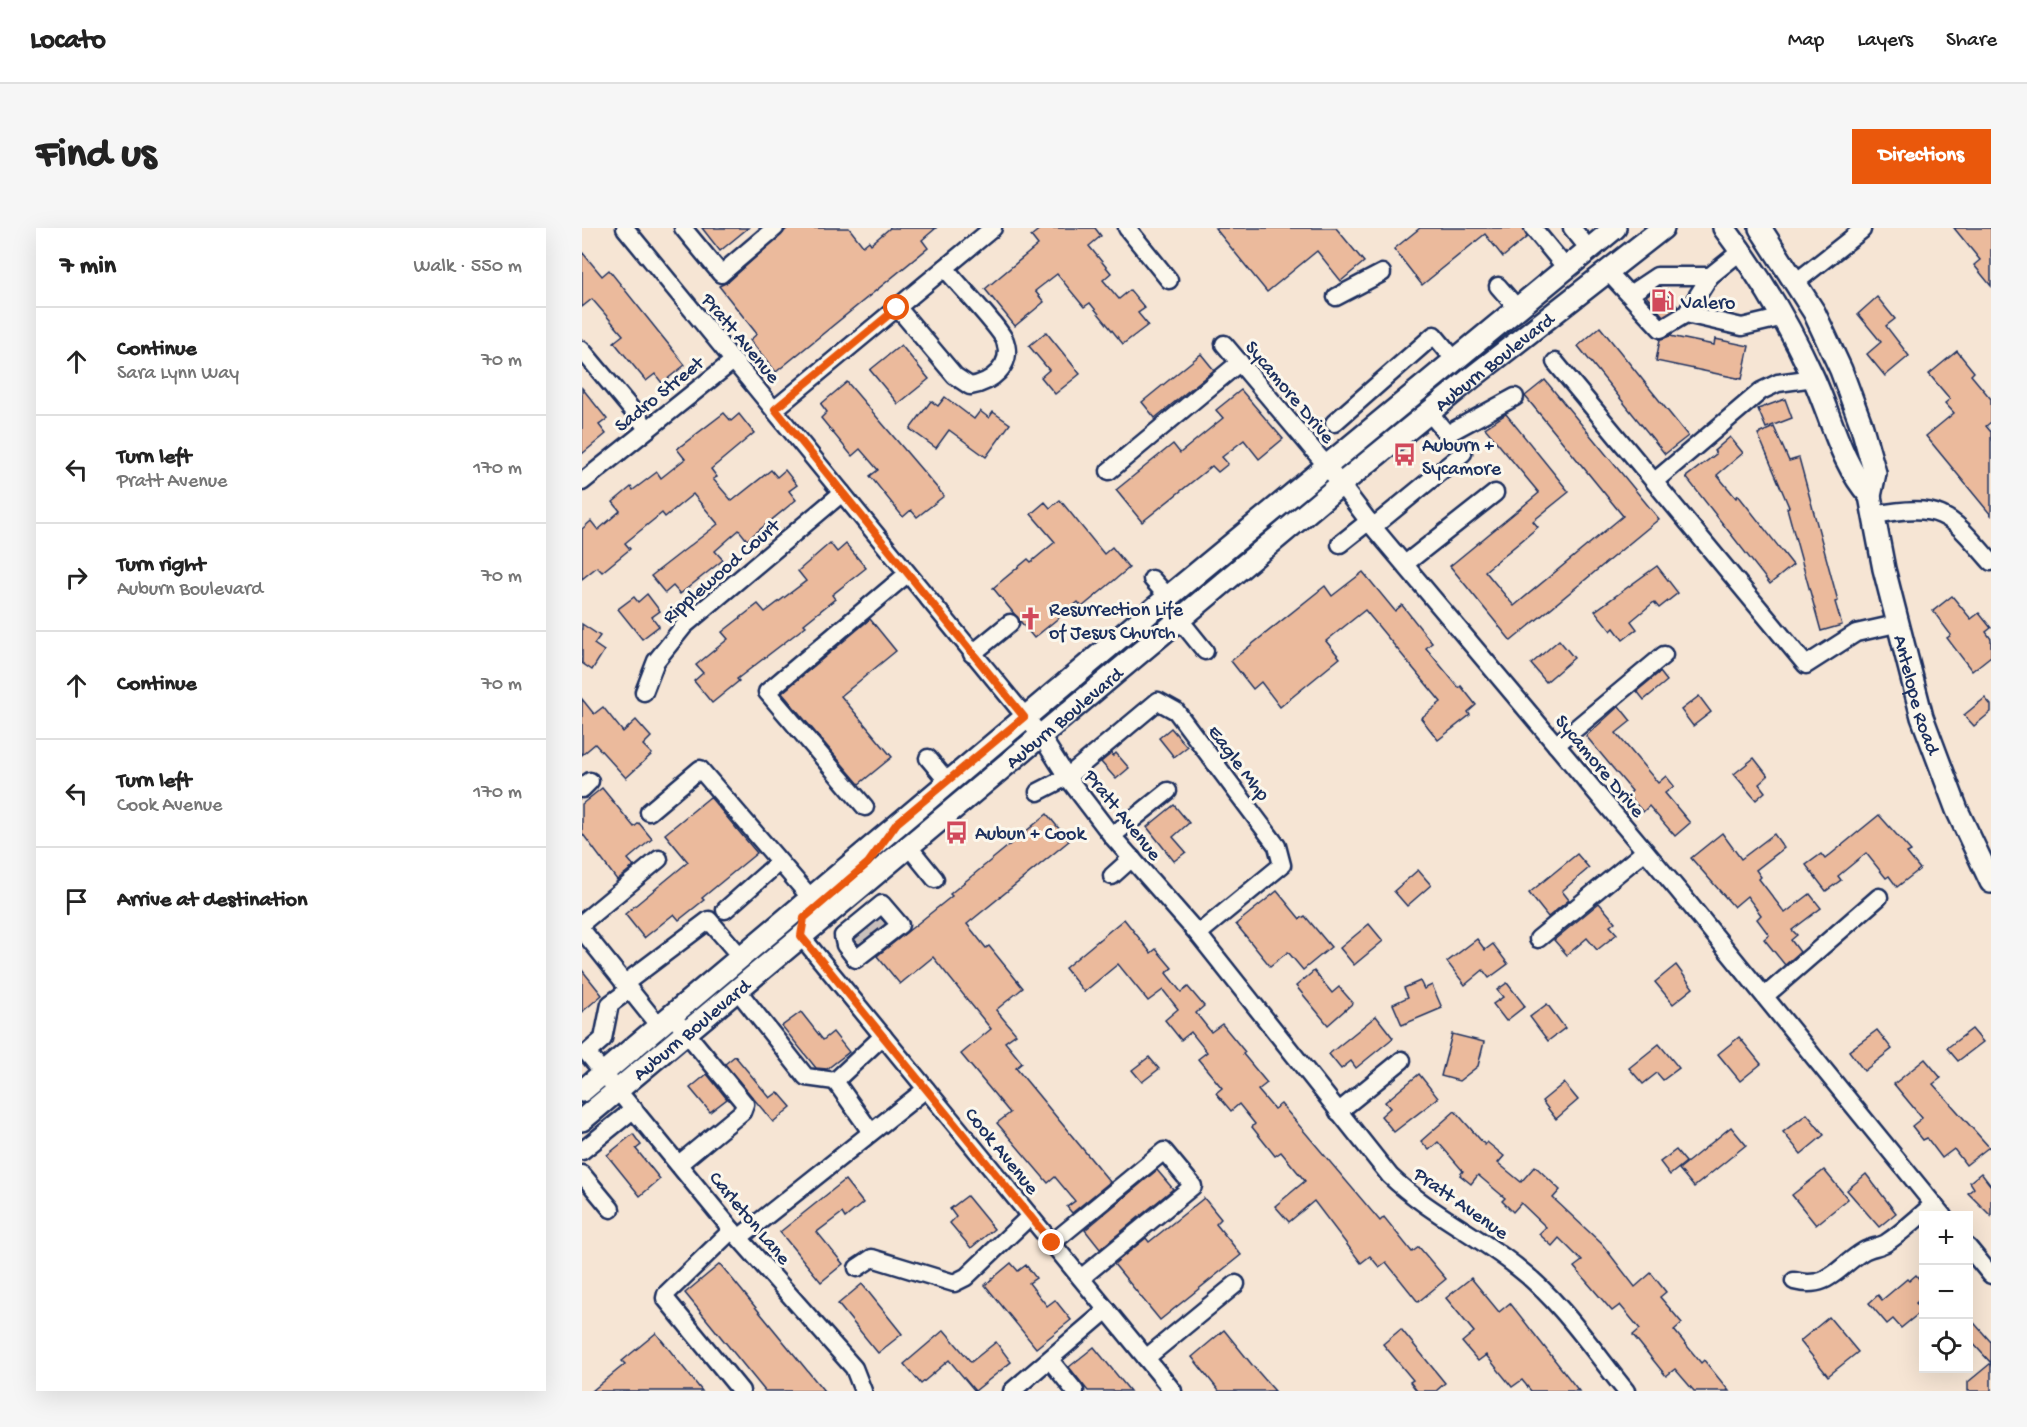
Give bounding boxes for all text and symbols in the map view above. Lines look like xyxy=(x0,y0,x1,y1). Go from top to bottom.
text: Locato xyxy=(30,25,106,58)
text: Map xyxy=(1788,29,1824,54)
text: Layers xyxy=(1857,29,1913,54)
text: Share xyxy=(1946,29,1997,54)
button: Directions xyxy=(1852,129,1991,184)
text: Find us xyxy=(36,132,156,181)
text: 7 min xyxy=(60,252,116,283)
text: Walk · 550 m xyxy=(413,256,522,279)
fuel station icon: Valero xyxy=(1650,288,1676,314)
street label: Pratt Avenue xyxy=(694,289,784,389)
place label: Valero xyxy=(1680,293,1735,316)
route start xyxy=(883,294,909,320)
street label: Auburn Boulevard xyxy=(1431,308,1562,418)
text: Continue xyxy=(117,337,197,363)
street label: Sycamore Drive xyxy=(1239,337,1338,450)
icon: ahead xyxy=(60,345,93,378)
text: 70 m xyxy=(481,350,522,373)
street label: Sadro Street xyxy=(611,352,711,439)
text: Sara Lynn Way xyxy=(117,363,239,386)
place label: Auburn + Sycamore xyxy=(1422,436,1502,482)
bus stop icon: Auburn + Sycamore xyxy=(1391,442,1417,468)
text: Turn left xyxy=(117,445,191,471)
icon: left xyxy=(60,453,93,486)
text: 170 m xyxy=(473,458,522,481)
text: Pratt Avenue xyxy=(117,471,227,494)
street label: Ripplewood Court xyxy=(659,514,787,630)
text: Turn right xyxy=(117,553,205,579)
icon: right xyxy=(60,561,93,594)
text: 70 m xyxy=(481,566,522,589)
text: Auburn Boulevard xyxy=(117,579,263,602)
place label: Resurrection Life of Jesus Church xyxy=(1049,600,1184,646)
church icon: Resurrection Life of Jesus Church xyxy=(1018,606,1044,632)
street label: Antelope Road xyxy=(1886,633,1944,761)
street label: Auburn Boulevard xyxy=(1002,662,1131,775)
icon: ahead xyxy=(60,669,93,702)
text: Continue xyxy=(117,672,197,698)
text: 70 m xyxy=(481,674,522,697)
street label: Sycamore Drive xyxy=(1549,711,1648,824)
street label: Eagle Mhp xyxy=(1201,722,1273,807)
street label: Pratt Avenue xyxy=(1077,765,1165,867)
text: Turn left xyxy=(117,769,191,795)
icon: left xyxy=(60,777,93,810)
text: 170 m xyxy=(473,782,522,805)
text: Cook Avenue xyxy=(117,795,222,818)
bus stop icon: Aubun + Cook xyxy=(944,819,970,845)
place label: Aubun + Cook xyxy=(975,824,1087,847)
icon: arrive xyxy=(60,885,93,918)
text: Arrive at destination xyxy=(117,888,307,914)
street label: Auburn Boulevard xyxy=(630,974,758,1087)
street label: Cook Avenue xyxy=(958,1104,1043,1201)
street label: Pratt Avenue xyxy=(1407,1163,1512,1246)
street label: Carleton Lane xyxy=(703,1168,794,1271)
map controls xyxy=(1919,1211,1973,1373)
button: + xyxy=(1919,1211,1973,1265)
route end xyxy=(1038,1229,1064,1255)
button: − xyxy=(1919,1265,1973,1319)
button: locate xyxy=(1919,1319,1973,1373)

